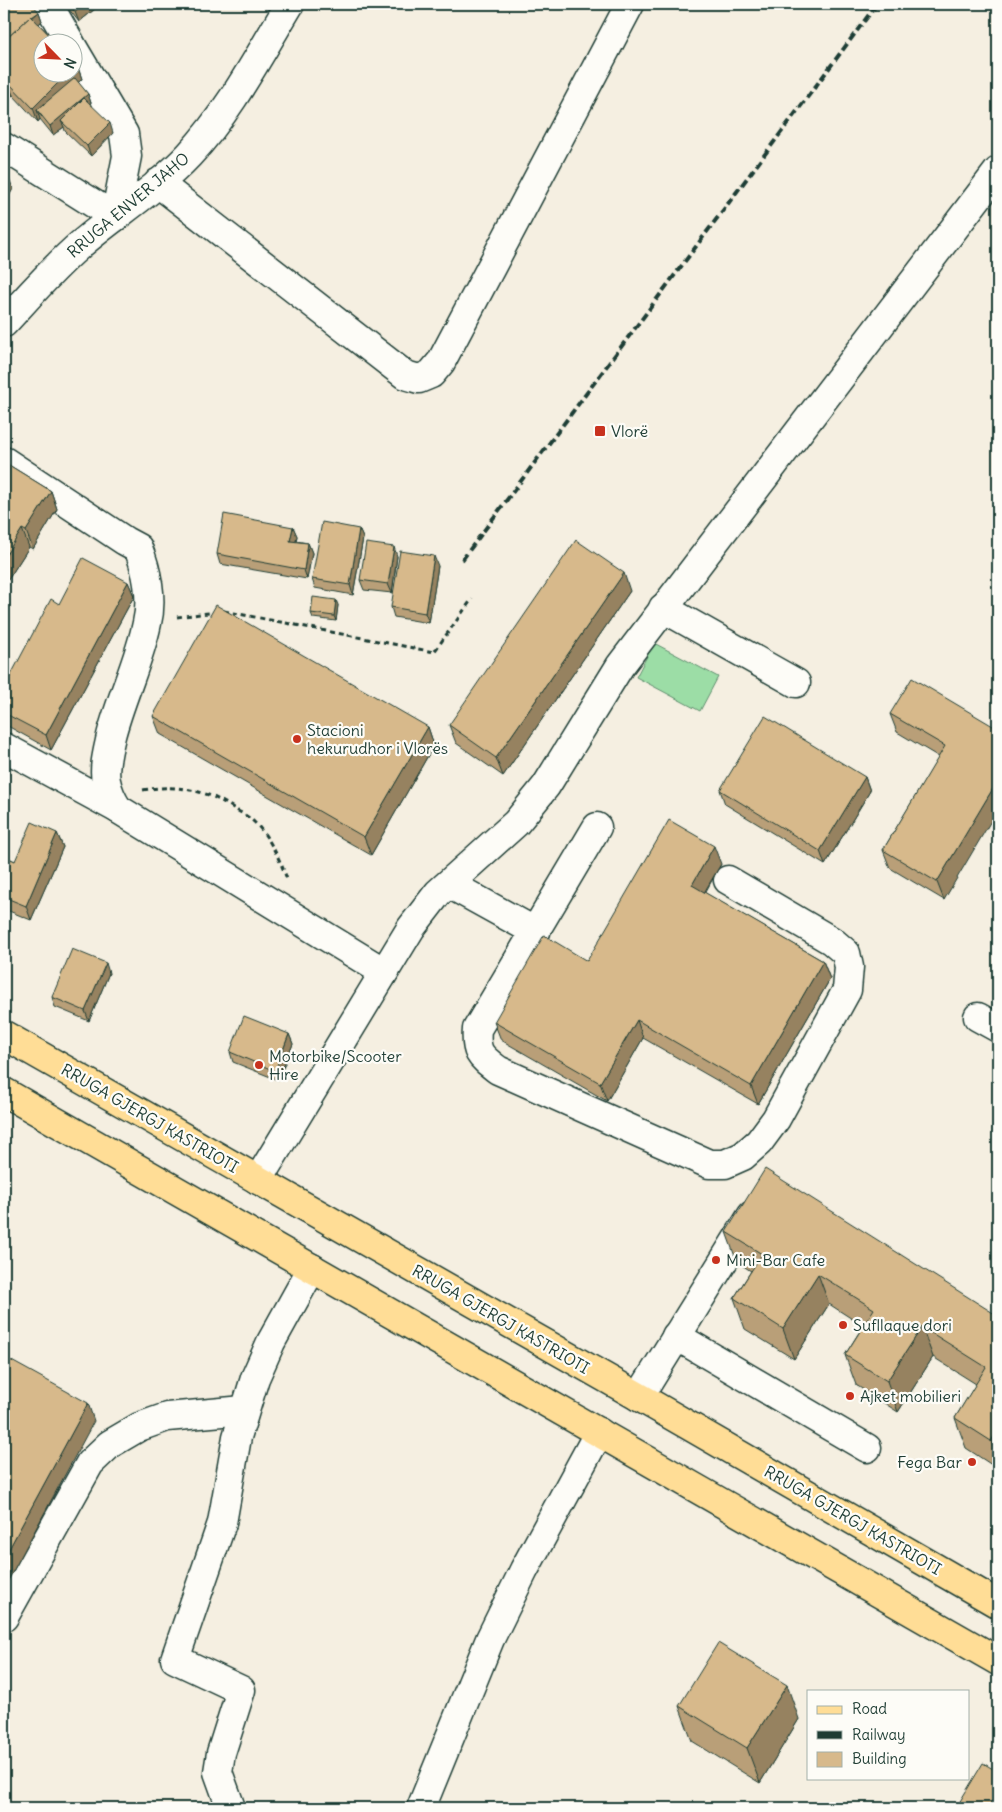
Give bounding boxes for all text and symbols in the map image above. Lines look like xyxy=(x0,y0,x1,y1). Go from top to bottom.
north arrow xyxy=(32,32,82,82)
text: N xyxy=(60,55,80,71)
street label: RRUGA ENVER JAHO xyxy=(63,148,193,262)
place label: Vlorë xyxy=(611,421,648,441)
marker: Vlorë xyxy=(593,424,607,438)
place label: Stacioni hekurudhor i Vlorës xyxy=(307,720,448,758)
marker: Stacioni hekurudhor i Vlorës xyxy=(291,733,303,745)
place label: Motorbike/Scooter Hire xyxy=(269,1046,402,1084)
street label: RRUGA GJERGJ KASTRIOTI xyxy=(58,1059,242,1177)
marker: Motorbike/Scooter Hire xyxy=(253,1059,265,1071)
place label: Mini-Bar Cafe xyxy=(726,1250,825,1270)
marker: Mini-Bar Cafe xyxy=(710,1254,722,1266)
street label: RRUGA GJERGJ KASTRIOTI xyxy=(409,1260,593,1378)
place label: Sufllaque dori xyxy=(853,1315,952,1335)
marker: Sufllaque dori xyxy=(837,1319,849,1331)
place label: Ajket mobilieri xyxy=(860,1386,961,1406)
marker: Ajket mobilieri xyxy=(844,1390,856,1402)
place label: Fega Bar xyxy=(897,1452,962,1472)
marker: Fega Bar xyxy=(966,1456,978,1468)
street label: RRUGA GJERGJ KASTRIOTI xyxy=(761,1461,945,1579)
legend xyxy=(807,1690,970,1780)
text: Road xyxy=(852,1699,887,1718)
text: Railway xyxy=(852,1725,906,1744)
text: Building xyxy=(852,1749,907,1768)

